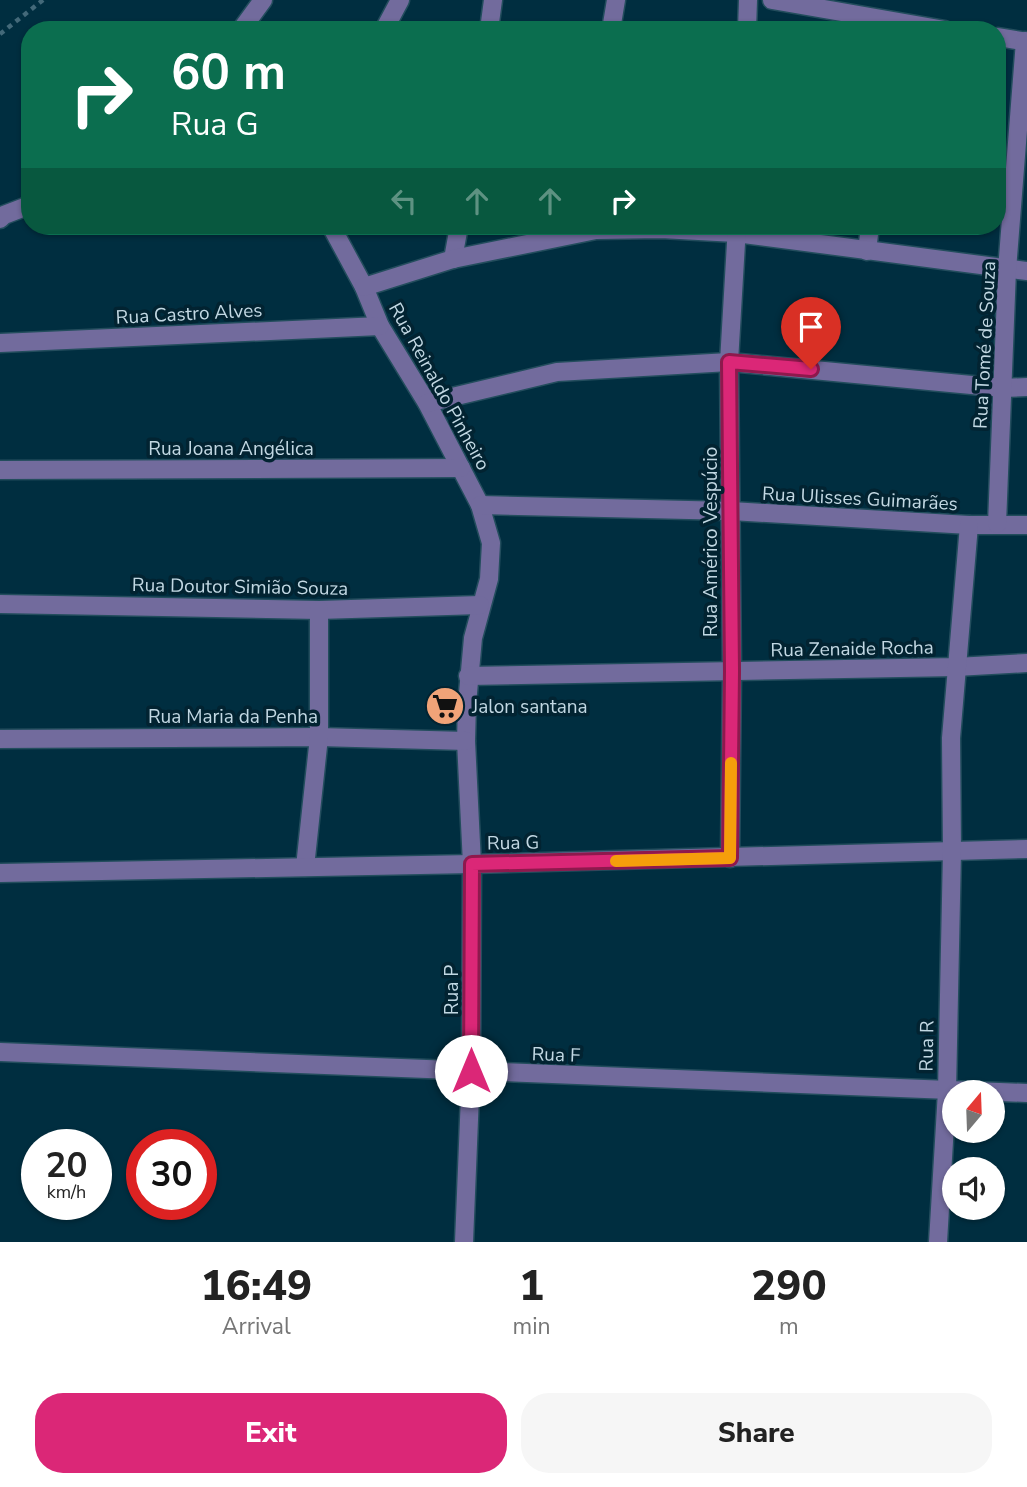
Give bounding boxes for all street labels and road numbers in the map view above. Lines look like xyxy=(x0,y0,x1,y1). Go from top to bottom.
street label: Rua Tomé de Souza xyxy=(968,261,1002,430)
street label: Rua Castro Alves xyxy=(115,297,263,331)
street label: Rua Reinaldo Pinheiro xyxy=(382,298,496,475)
street label: Rua Joana Angélica xyxy=(148,436,314,462)
street label: Rua Américo Vespúcio xyxy=(698,447,724,637)
street label: Rua Ulisses Guimarães xyxy=(761,481,958,517)
street label: Rua Doutor Simião Souza xyxy=(132,572,348,602)
street label: Rua Zenaide Rocha xyxy=(770,635,934,663)
street label: Rua Maria da Penha xyxy=(148,704,318,730)
street label: Rua G xyxy=(487,830,539,856)
street label: Rua P xyxy=(439,965,465,1015)
street label: Rua R xyxy=(914,1020,940,1072)
street label: Rua F xyxy=(531,1041,581,1069)

